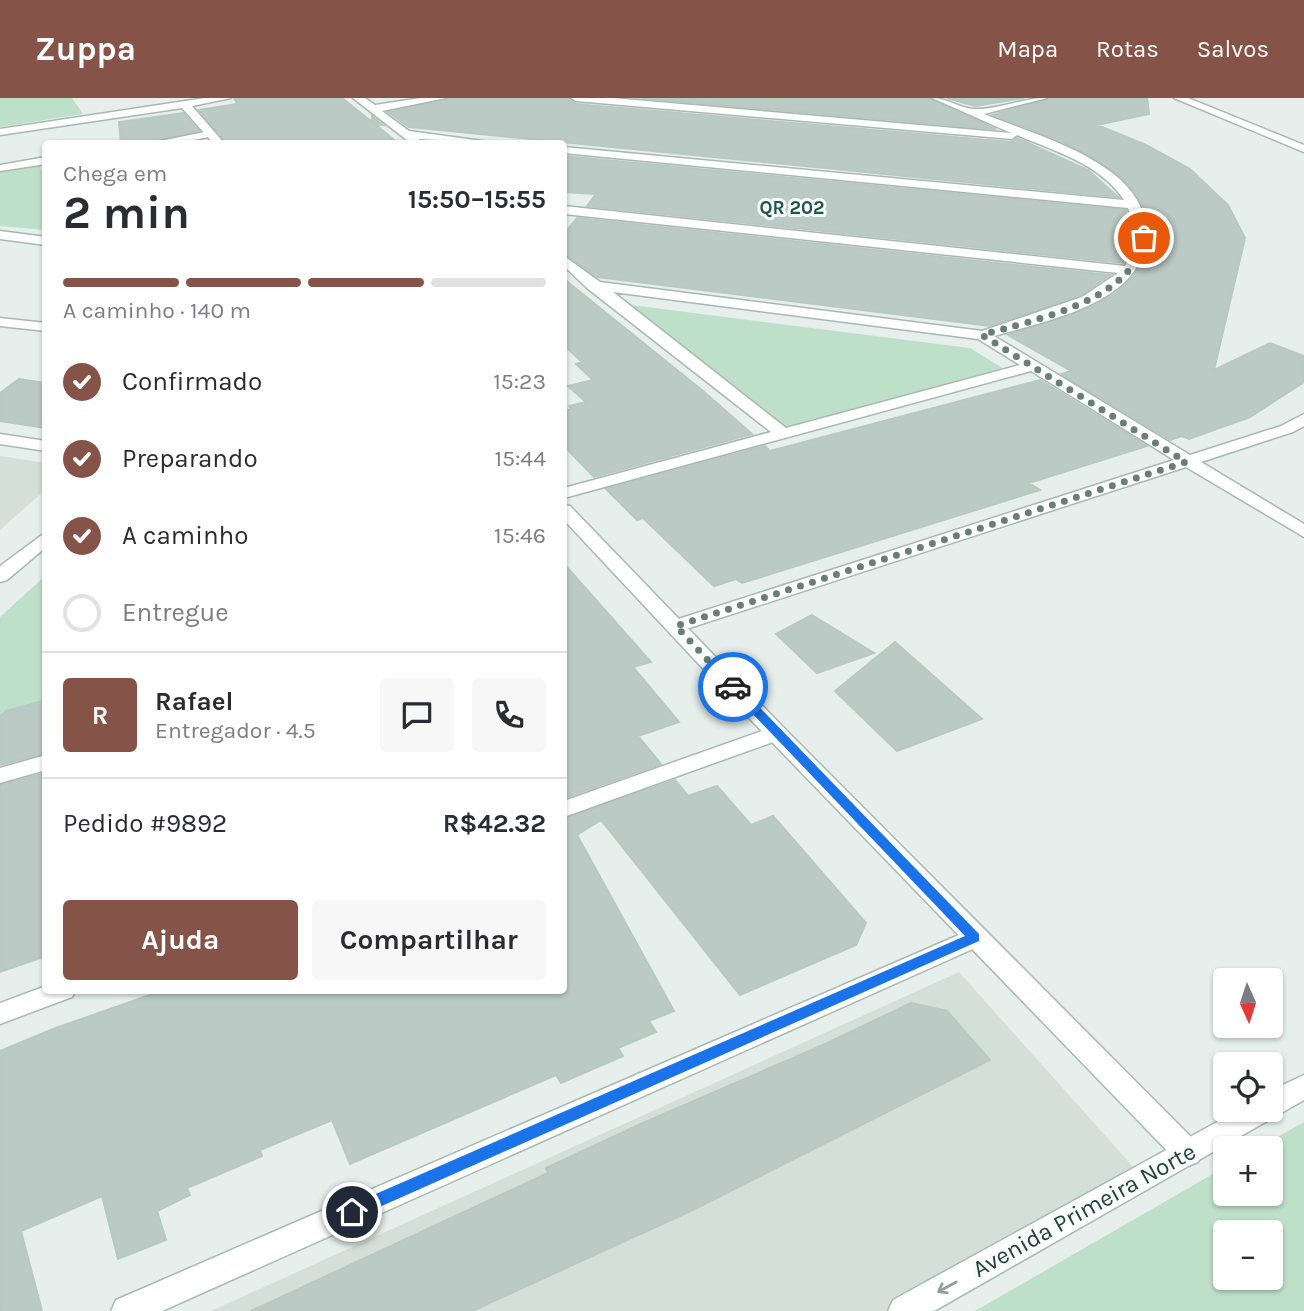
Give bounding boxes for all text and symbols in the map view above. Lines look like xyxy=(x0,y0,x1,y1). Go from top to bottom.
text: Zuppa xyxy=(35,30,136,68)
text: Mapa xyxy=(997,35,1058,63)
text: Rotas xyxy=(1096,35,1159,63)
text: Salvos xyxy=(1197,35,1269,63)
text: Chega em xyxy=(63,160,167,187)
text: 15:50–15:55 xyxy=(408,184,546,215)
text: 2 min xyxy=(63,186,190,240)
district label: QR 202 xyxy=(759,197,825,219)
pin xyxy=(1114,208,1174,268)
icon: bag xyxy=(1125,219,1163,257)
text: A caminho · 140 m xyxy=(63,297,251,324)
icon: check xyxy=(63,363,101,401)
text: Confirmado xyxy=(122,366,262,397)
text: 15:23 xyxy=(493,368,546,395)
icon: check xyxy=(63,440,101,478)
text: Preparando xyxy=(122,443,258,474)
text: 15:44 xyxy=(494,445,546,472)
icon: check xyxy=(63,517,101,555)
text: A caminho xyxy=(122,520,249,551)
text: 15:46 xyxy=(494,522,546,549)
text: Entregue xyxy=(122,597,229,628)
courier xyxy=(698,652,768,722)
icon: car xyxy=(714,668,752,706)
button: chat xyxy=(380,678,454,752)
button: phone xyxy=(472,678,546,752)
text: Rafael xyxy=(155,686,233,717)
text: R xyxy=(92,700,108,731)
text: Entregador · 4.5 xyxy=(155,717,316,744)
text: Pedido #9892 xyxy=(63,808,227,839)
text: R$42.32 xyxy=(443,808,546,839)
button: Ajuda xyxy=(63,900,298,980)
button: Compartilhar xyxy=(312,900,546,980)
north arrow xyxy=(1213,968,1283,1038)
map controls xyxy=(1213,968,1283,1290)
button: locate xyxy=(1213,1052,1283,1122)
button: + xyxy=(1213,1136,1283,1206)
street label: Avenida Primeira Norte xyxy=(968,1137,1200,1283)
pin xyxy=(322,1182,382,1242)
icon: home xyxy=(333,1193,371,1231)
button: − xyxy=(1213,1220,1283,1290)
one-way arrow xyxy=(937,1281,958,1294)

